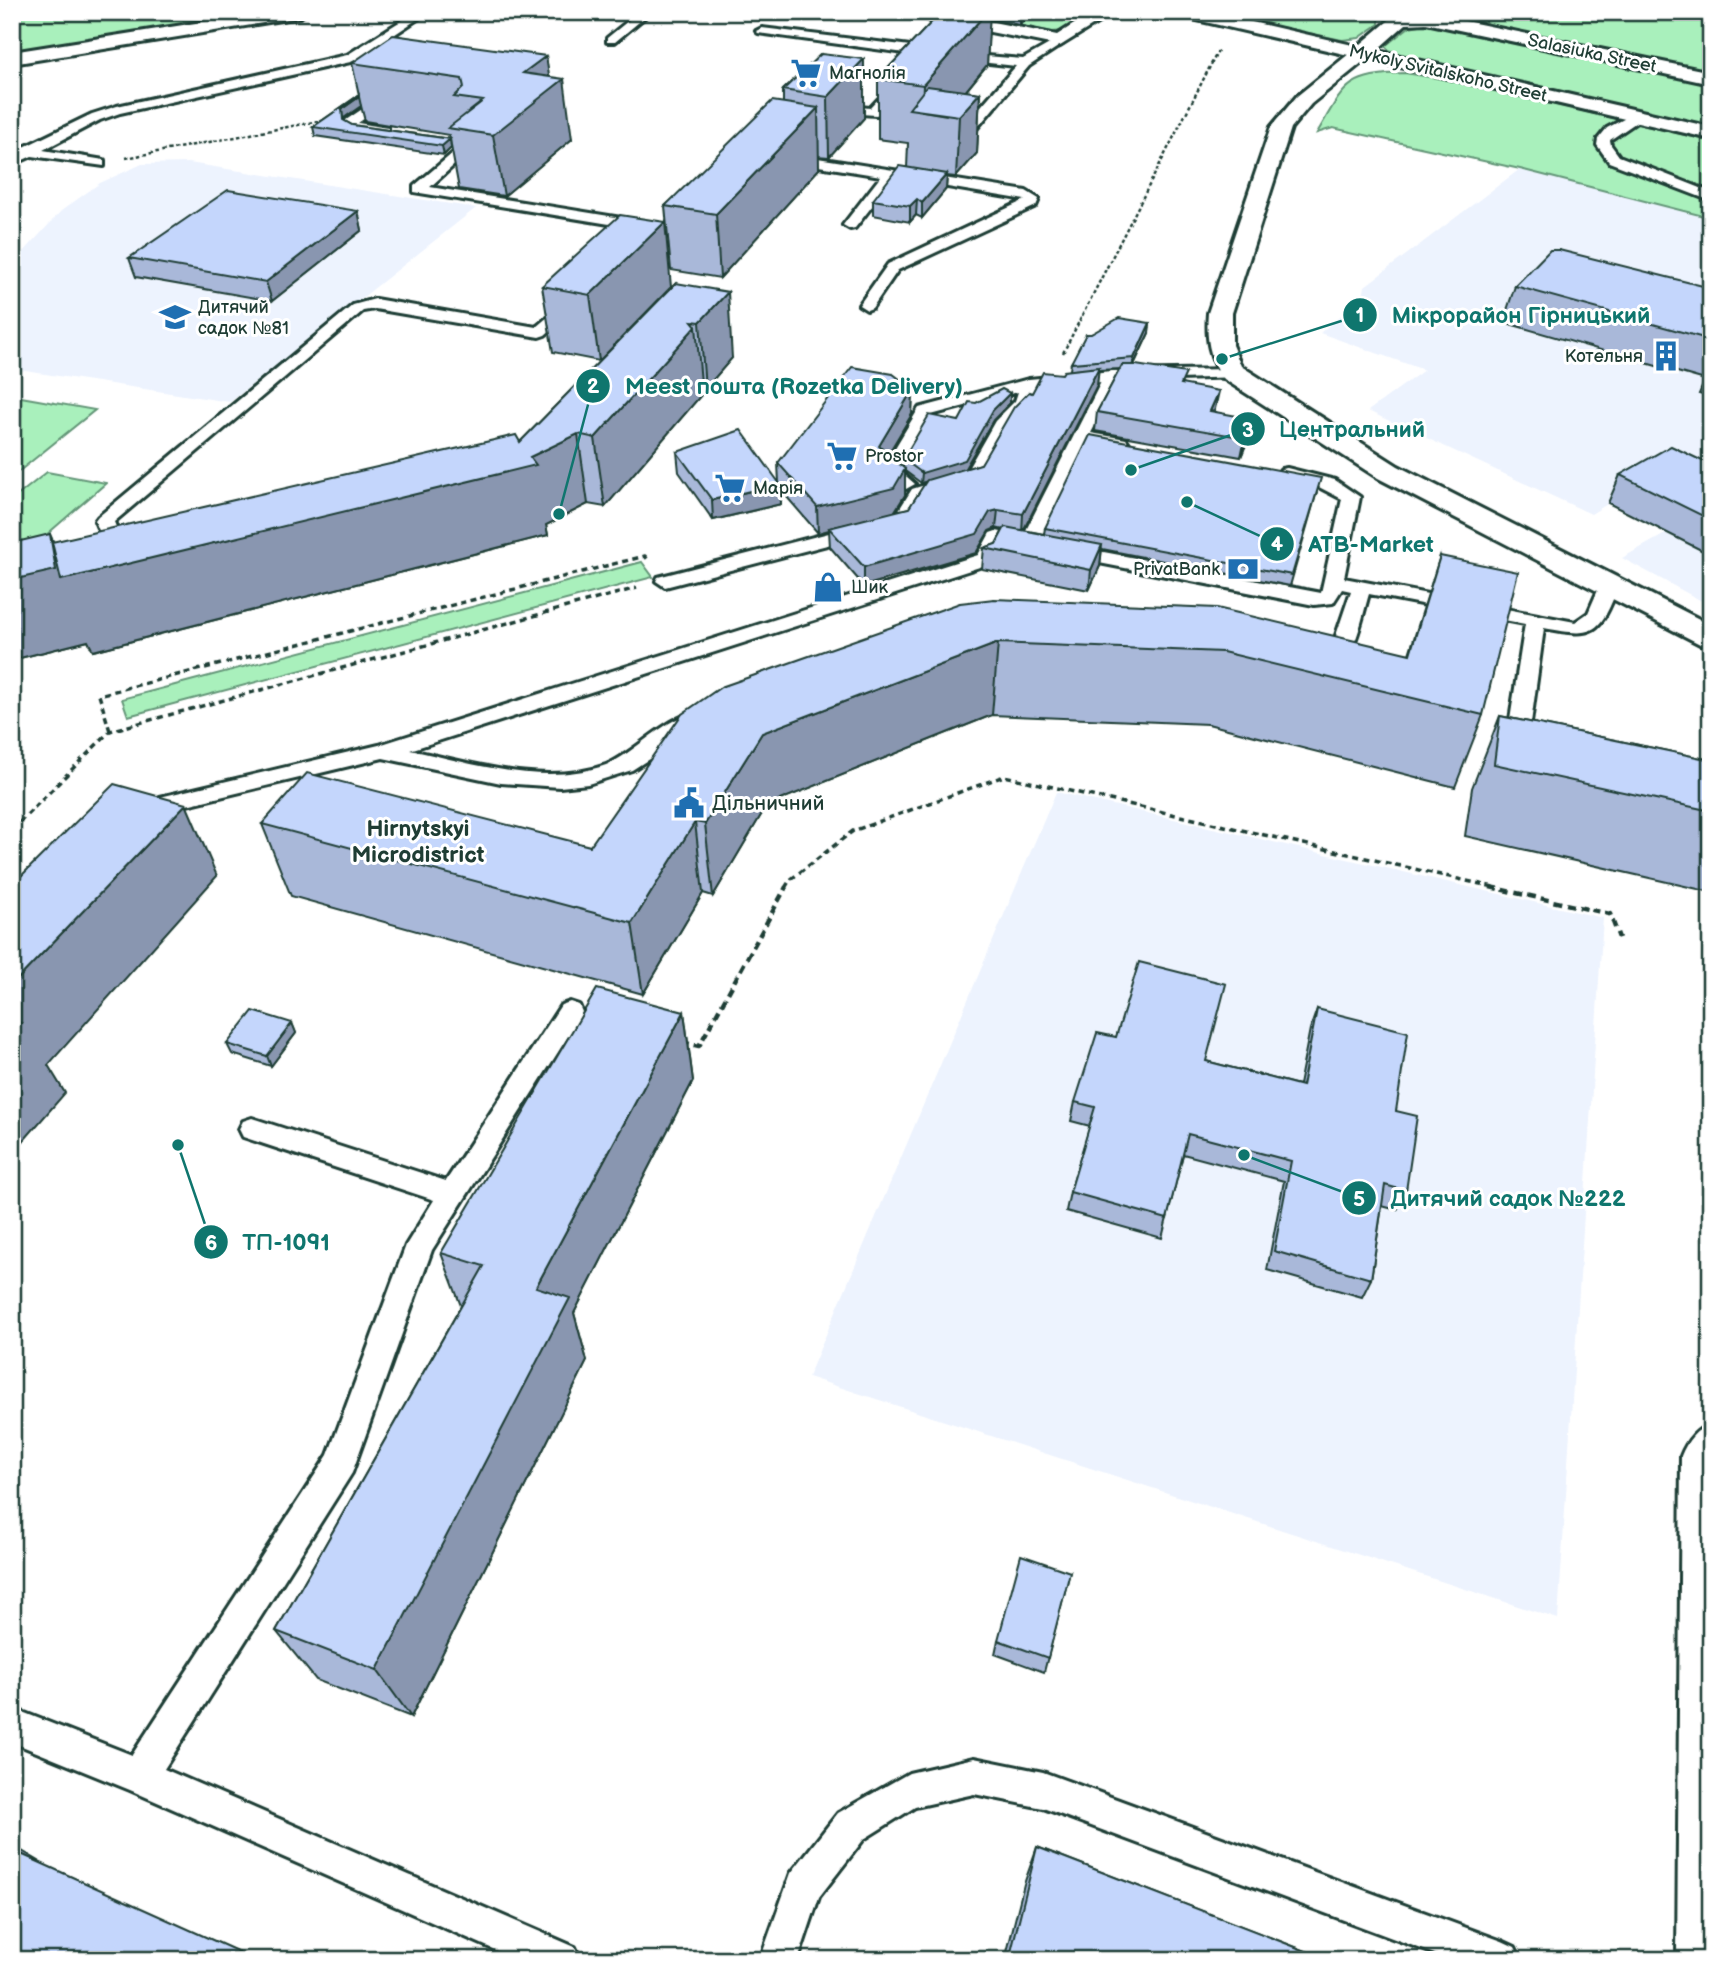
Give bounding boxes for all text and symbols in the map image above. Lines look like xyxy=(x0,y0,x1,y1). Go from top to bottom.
street label: Salasiuka Street xyxy=(1526,30,1659,77)
street label: Mykoly Svitalskoho Street xyxy=(1347,40,1549,107)
supermarket icon: Магнолія xyxy=(789,56,823,90)
place label: Магнолія xyxy=(829,63,906,84)
callout: Мiкрорайон Гiрницький xyxy=(1343,293,1664,337)
place label: Дитячий садок №81 xyxy=(198,297,289,339)
school or university icon: Дитячий садок №81 xyxy=(158,300,192,334)
text: Мiкрорайон Гiрницький xyxy=(1392,302,1650,330)
text: 1 xyxy=(1356,303,1364,328)
building icon: Котельня xyxy=(1649,339,1683,373)
place label: Котельня xyxy=(1565,346,1643,367)
callout: Meest пошта (Rozetka Delivery) xyxy=(576,364,977,408)
text: Meest пошта (Rozetka Delivery) xyxy=(625,373,963,401)
text: 2 xyxy=(587,374,600,399)
callout: Центральний xyxy=(1230,407,1439,451)
text: Центральний xyxy=(1279,416,1425,444)
text: 3 xyxy=(1242,418,1254,443)
supermarket icon: Prostor xyxy=(825,439,859,473)
place label: Prostor xyxy=(865,446,924,467)
supermarket icon: Марія xyxy=(713,471,747,505)
place label: Марія xyxy=(753,478,803,499)
callout: ATB-Market xyxy=(1260,522,1448,566)
text: ATB-Market xyxy=(1307,531,1434,559)
text: 4 xyxy=(1271,532,1284,557)
bank icon: PrivatBank xyxy=(1226,552,1260,586)
place label: PrivatBank xyxy=(1133,559,1220,580)
shop icon: Шик xyxy=(811,570,845,604)
place label: Шик xyxy=(851,577,888,598)
public building icon: Дільничний xyxy=(672,786,706,820)
place label: Дільничний xyxy=(712,791,824,816)
district label: Hirnytskyi Microdistrict xyxy=(352,815,485,869)
callout: Дитячий садок №222 xyxy=(1342,1176,1640,1220)
text: Дитячий садок №222 xyxy=(1391,1185,1626,1213)
text: 5 xyxy=(1353,1187,1365,1212)
callout: ТП-1091 xyxy=(193,1220,344,1264)
text: ТП-1091 xyxy=(242,1229,330,1257)
text: 6 xyxy=(205,1231,217,1256)

